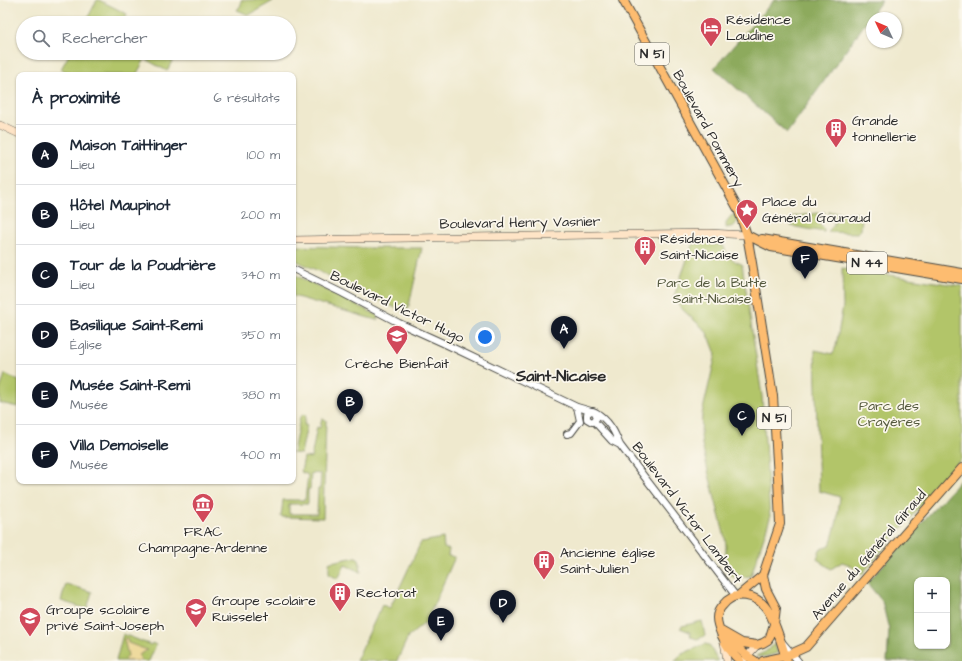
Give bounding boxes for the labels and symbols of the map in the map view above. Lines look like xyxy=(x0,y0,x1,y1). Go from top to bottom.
place label: Résidence Laudine xyxy=(726,10,791,46)
north arrow xyxy=(866,12,902,48)
hotel icon: Résidence Laudine xyxy=(698,15,724,48)
road number: N 51 xyxy=(635,43,669,65)
street label: Boulevard Pommery xyxy=(667,67,749,191)
place label: Grande tonnellerie xyxy=(852,111,917,147)
building icon: Grande tonnellerie xyxy=(823,116,849,149)
place label: Place du Général Gouraud xyxy=(762,192,870,228)
place icon: Place du Général Gouraud xyxy=(734,197,760,230)
street label: Boulevard Henry Vasnier xyxy=(439,212,601,234)
place label: Résidence Saint-Nicaise xyxy=(660,229,739,265)
building icon: Résidence Saint-Nicaise xyxy=(632,234,658,267)
pin: F xyxy=(792,246,818,279)
road number: N 44 xyxy=(847,252,887,274)
street label: Boulevard Victor Hugo xyxy=(327,266,468,348)
park label: Parc de la Butte Saint-Nicaise xyxy=(657,273,767,309)
pin: A xyxy=(551,316,577,349)
school or university icon: Crèche Bienfait xyxy=(384,323,410,356)
your location xyxy=(475,327,495,347)
place label: Crèche Bienfait xyxy=(345,354,449,374)
district label: Saint-Nicaise xyxy=(515,365,606,387)
pin: B xyxy=(337,389,363,422)
park label: Parc des Crayères xyxy=(858,396,920,432)
pin: C xyxy=(729,403,755,436)
road number: N 51 xyxy=(757,407,791,429)
street label: Boulevard Victor Lambert xyxy=(627,438,747,588)
street label: Avenue du Général Giraud xyxy=(807,486,931,624)
museum icon: FRAC Champagne-Ardenne xyxy=(190,491,216,524)
place label: FRAC Champagne-Ardenne xyxy=(139,522,268,558)
place label: Ancienne église Saint-Julien xyxy=(560,543,656,579)
building icon: Ancienne église Saint-Julien xyxy=(531,548,557,581)
building icon: Rectorat xyxy=(327,580,353,613)
place label: Rectorat xyxy=(356,583,417,603)
pin: D xyxy=(490,590,516,623)
place label: Groupe scolaire Ruisselet xyxy=(212,591,316,627)
school or university icon: Groupe scolaire Ruisselet xyxy=(183,596,209,629)
place label: Groupe scolaire privé Saint-Joseph xyxy=(46,600,164,636)
school or university icon: Groupe scolaire privé Saint-Joseph xyxy=(17,605,43,638)
pin: E xyxy=(428,608,454,641)

